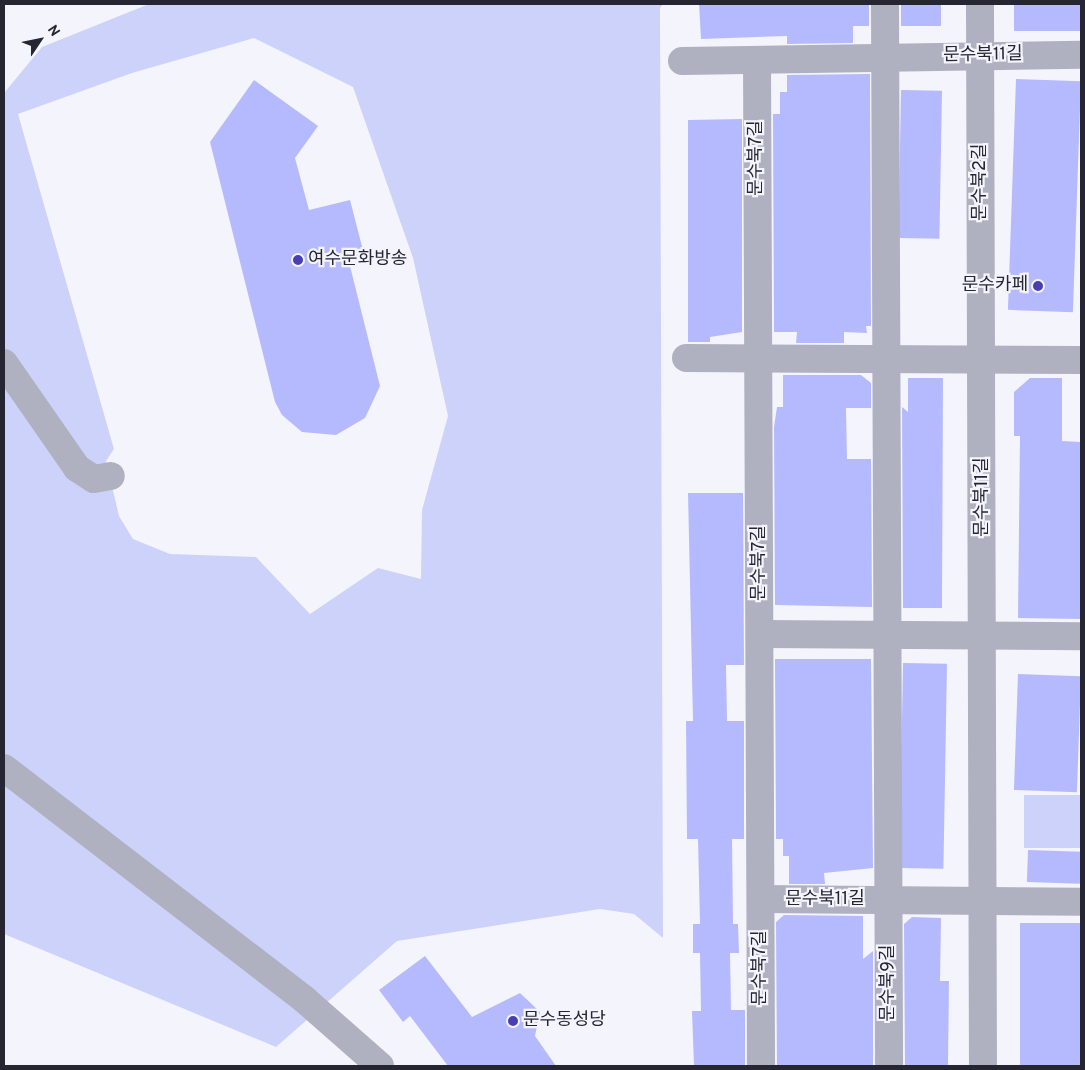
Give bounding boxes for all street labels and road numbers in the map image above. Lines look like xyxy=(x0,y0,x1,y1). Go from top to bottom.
street label: 문수북11길 xyxy=(943,45,1023,67)
street label: 문수북7길 xyxy=(746,120,768,196)
street label: 문수북2길 xyxy=(970,143,992,221)
street label: 문수북11길 xyxy=(972,457,994,537)
street label: 문수북7길 xyxy=(749,525,771,601)
street label: 문수북11길 xyxy=(785,889,865,911)
street label: 문수북7길 xyxy=(750,930,772,1006)
street label: 문수북9길 xyxy=(878,945,900,1021)

